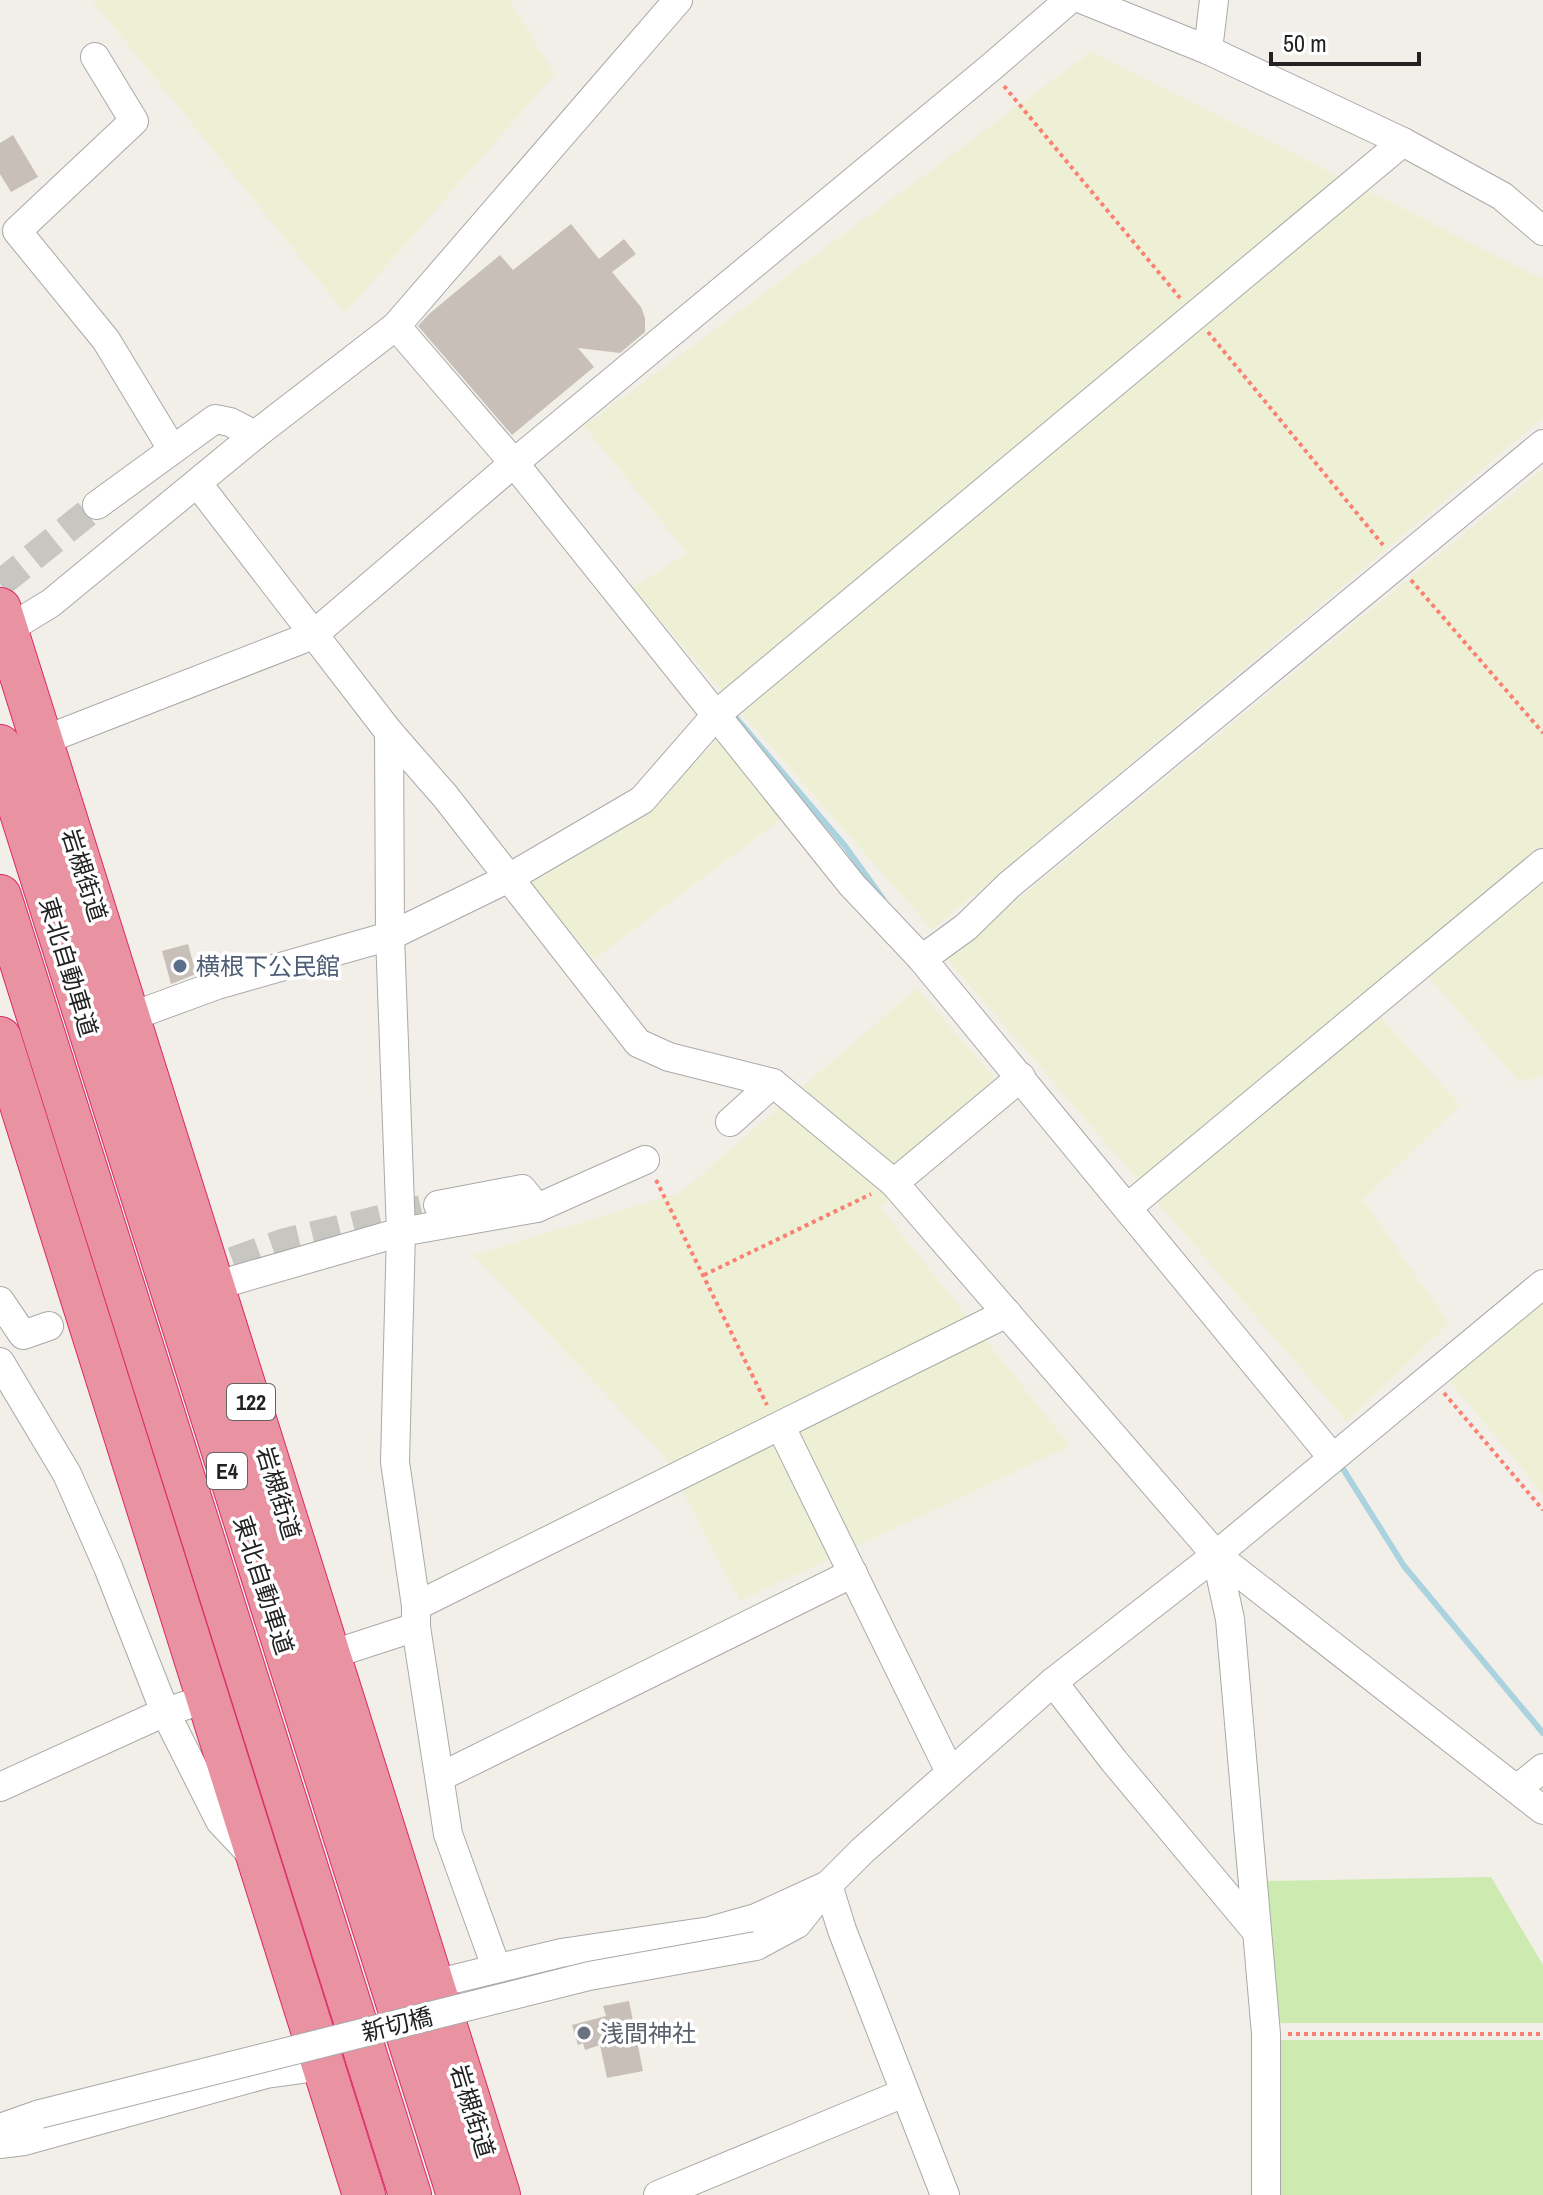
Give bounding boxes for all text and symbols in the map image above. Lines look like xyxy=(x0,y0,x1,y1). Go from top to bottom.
scale bar xyxy=(1271,16,1419,66)
text: 50 m xyxy=(1283,27,1327,59)
street label: 岩槻街道 xyxy=(55,824,115,926)
street label: 東北自動車道 xyxy=(33,893,105,1041)
place label: 横根下公民館 xyxy=(196,950,340,982)
marker: 横根下公民館 xyxy=(171,957,189,975)
road number: 122 xyxy=(227,1384,275,1420)
street label: 岩槻街道 xyxy=(250,1442,308,1544)
road number: E4 xyxy=(207,1453,247,1489)
street label: 東北自動車道 xyxy=(227,1512,301,1658)
street label: 新切橋 xyxy=(358,2000,436,2048)
place label: 浅間神社 xyxy=(600,2017,696,2049)
marker: 浅間神社 xyxy=(575,2024,593,2042)
street label: 岩槻街道 xyxy=(444,2060,502,2162)

